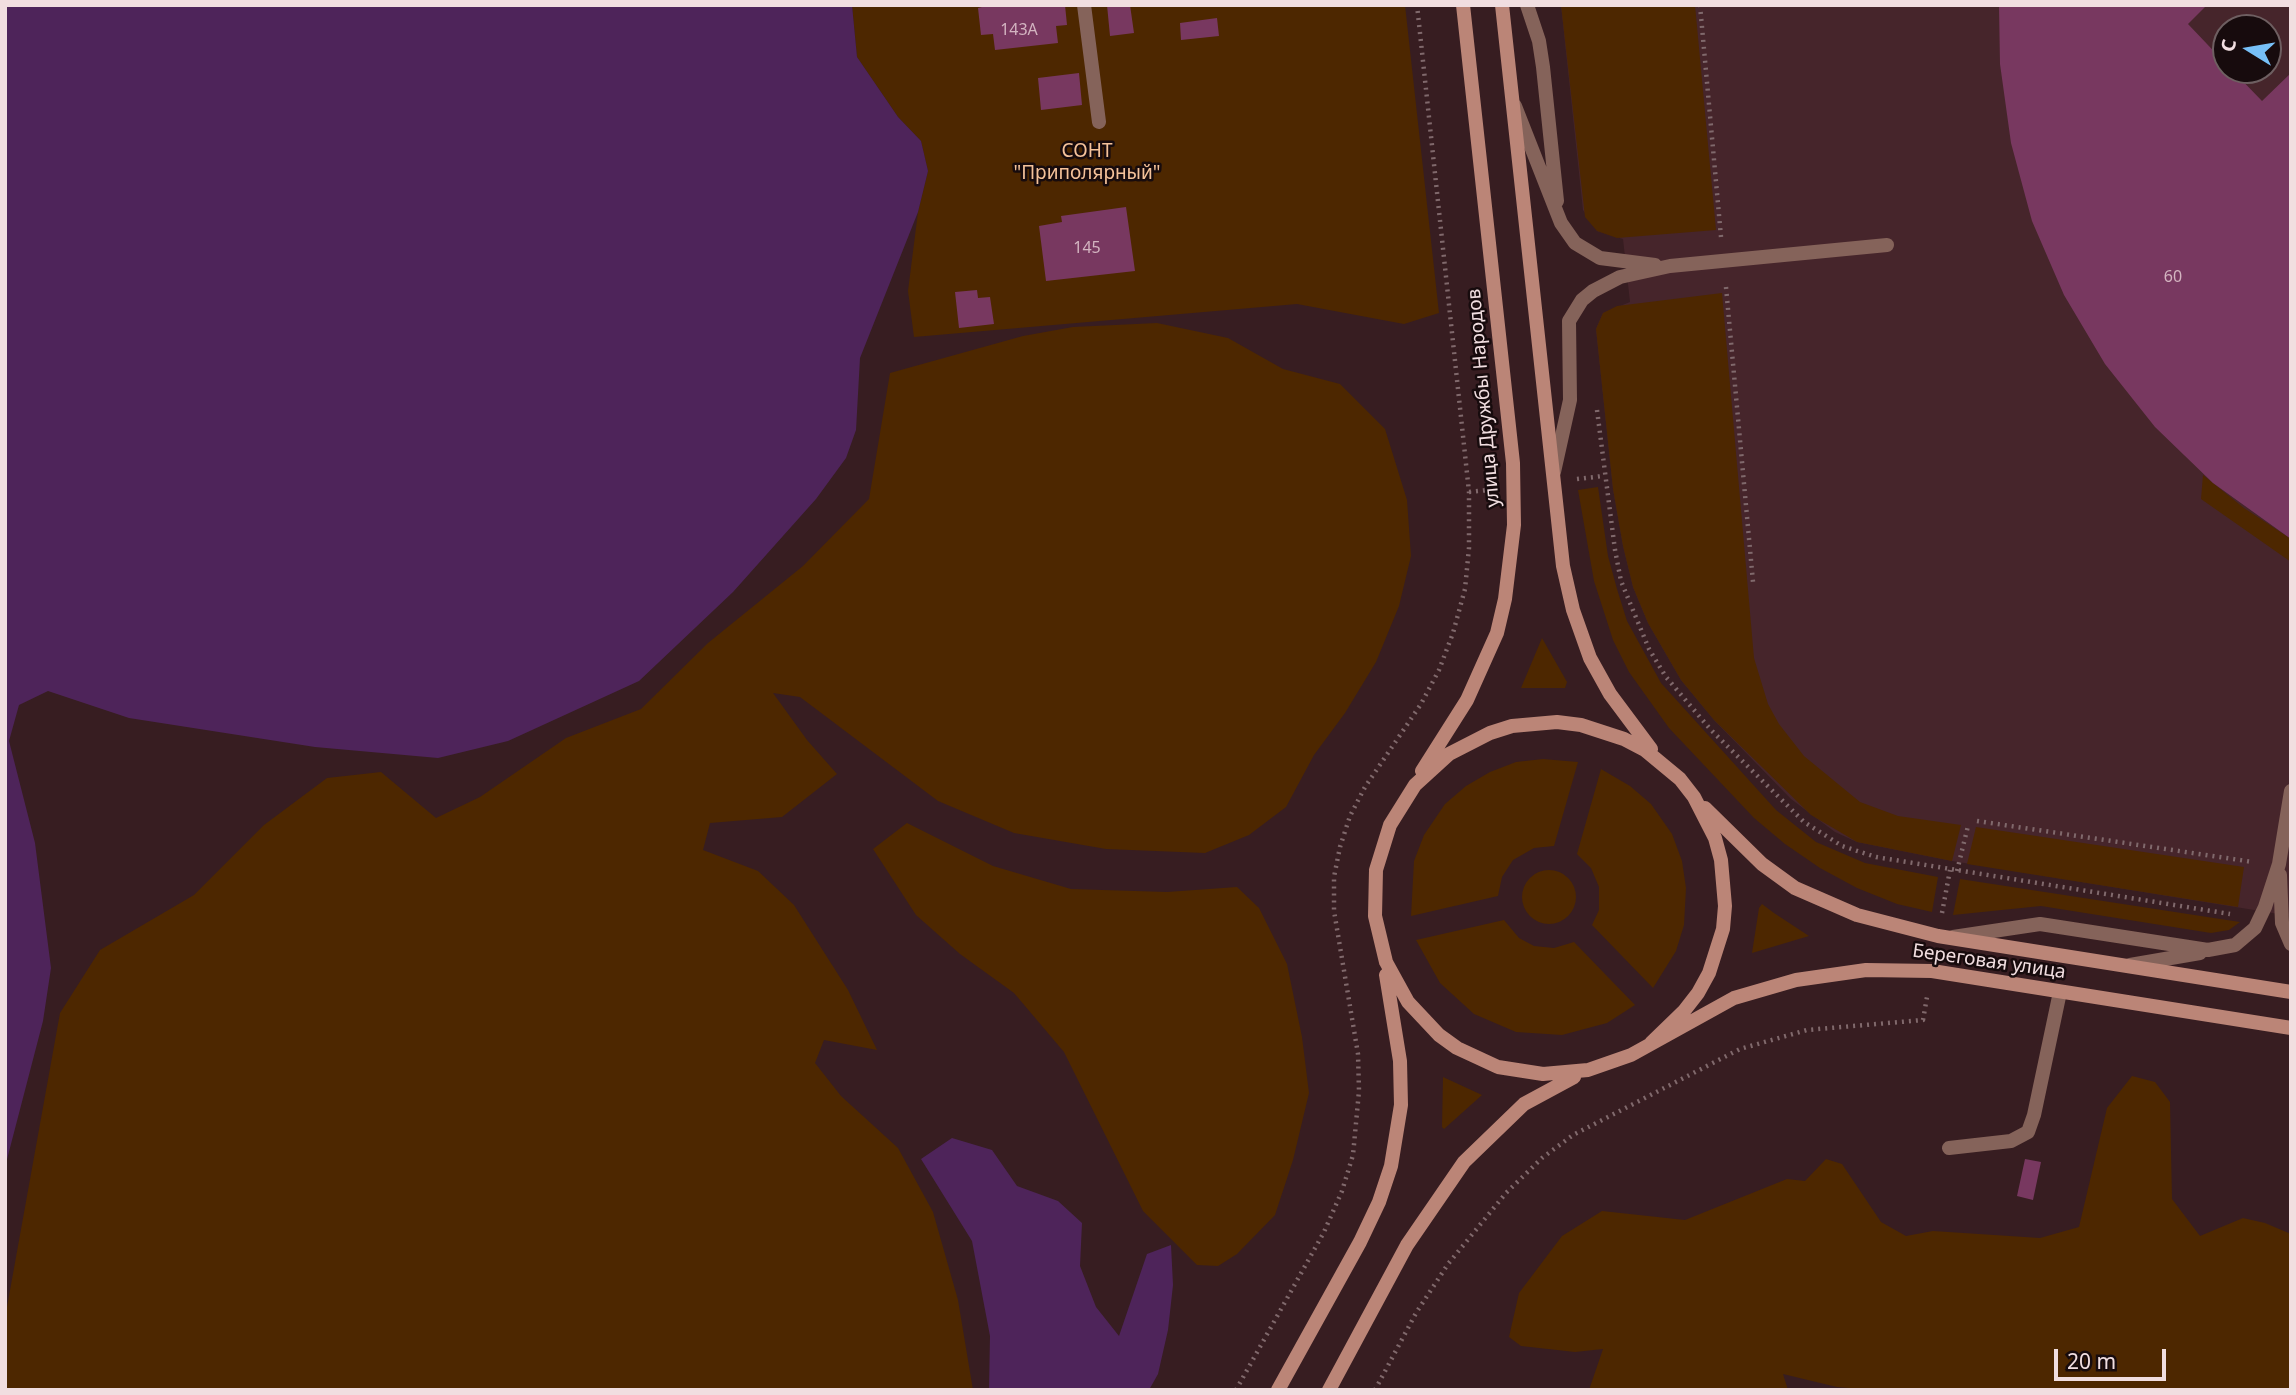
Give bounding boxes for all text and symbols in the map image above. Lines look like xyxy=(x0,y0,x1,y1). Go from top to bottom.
north arrow xyxy=(2212,14,2282,84)
house number: 143А xyxy=(1000,20,1038,40)
text: С xyxy=(2214,37,2242,54)
park label: СОНТ "Приполярный" xyxy=(1013,141,1161,185)
house number: 145 xyxy=(1073,238,1101,258)
house number: 60 xyxy=(2164,267,2182,287)
street label: улица Дружбы Народов xyxy=(1463,288,1505,508)
street label: Береговая улица xyxy=(1911,940,2067,984)
scale bar xyxy=(2058,1336,2170,1380)
text: 20 m xyxy=(2067,1347,2116,1375)

